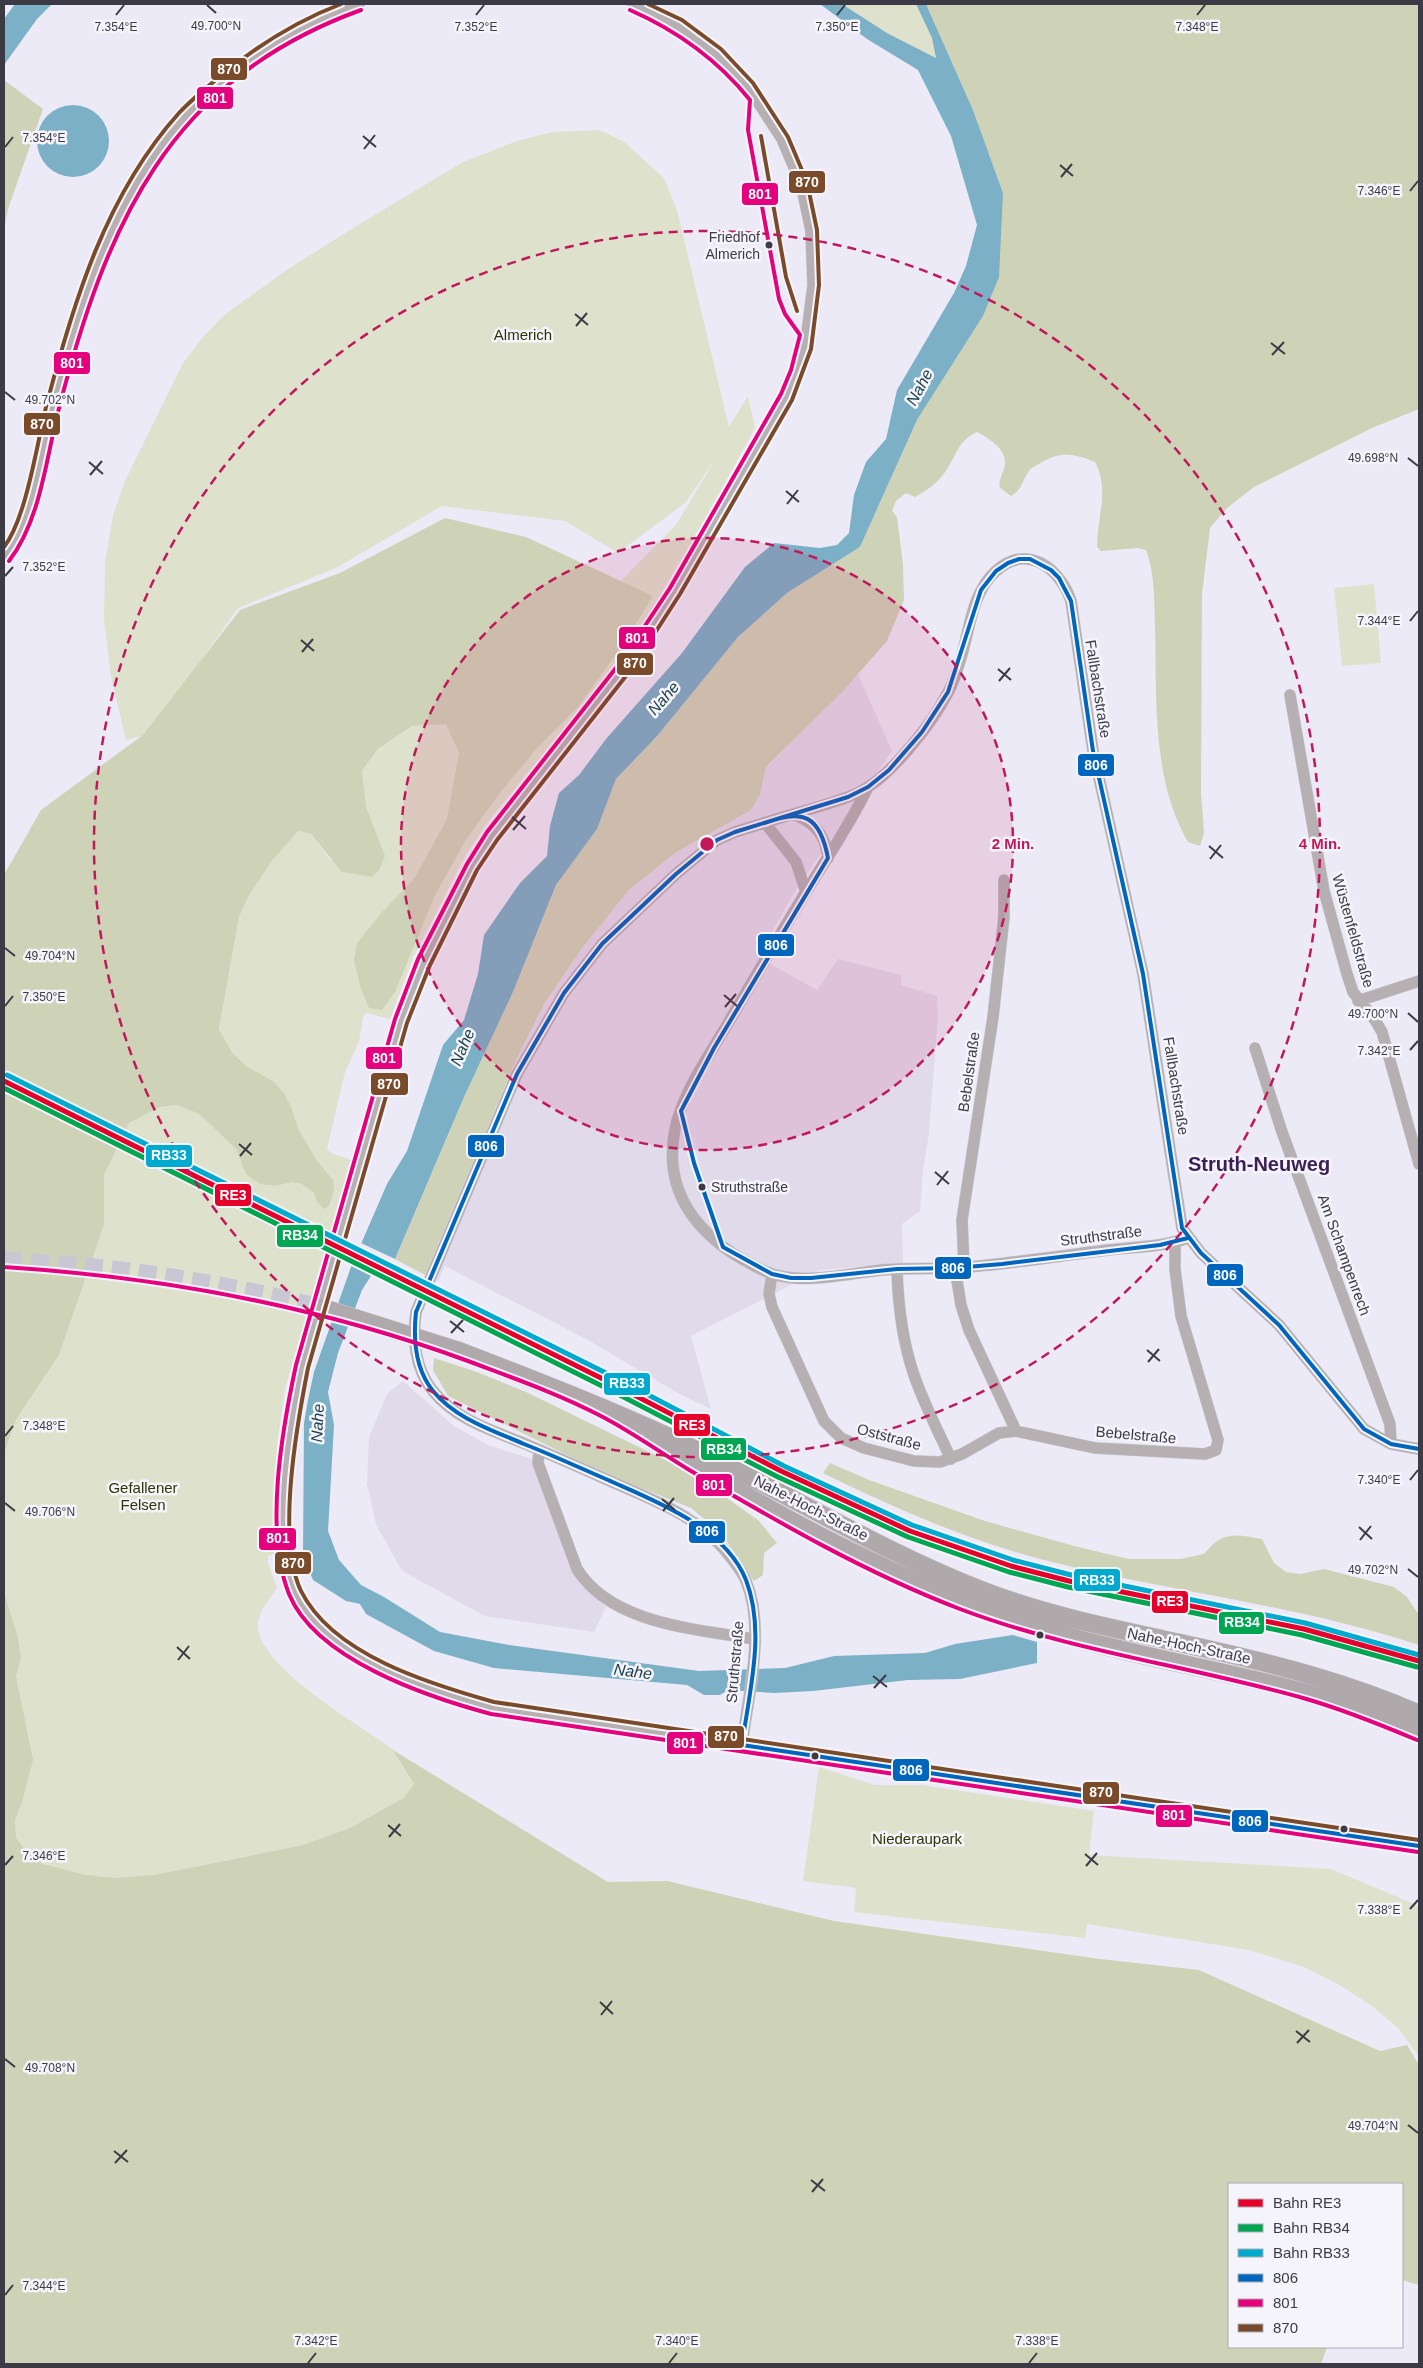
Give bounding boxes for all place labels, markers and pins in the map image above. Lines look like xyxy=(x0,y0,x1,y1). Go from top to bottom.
place label: Friedhof Almerich xyxy=(706,229,760,262)
marker: Friedhof Almerich xyxy=(764,240,774,250)
centre of rings xyxy=(698,835,716,853)
place label: Struthstraße xyxy=(711,1179,788,1195)
marker: Struthstraße xyxy=(697,1182,707,1192)
unlabelled marker xyxy=(1035,1630,1045,1640)
unlabelled marker xyxy=(810,1751,820,1761)
unlabelled marker xyxy=(1339,1824,1349,1834)

